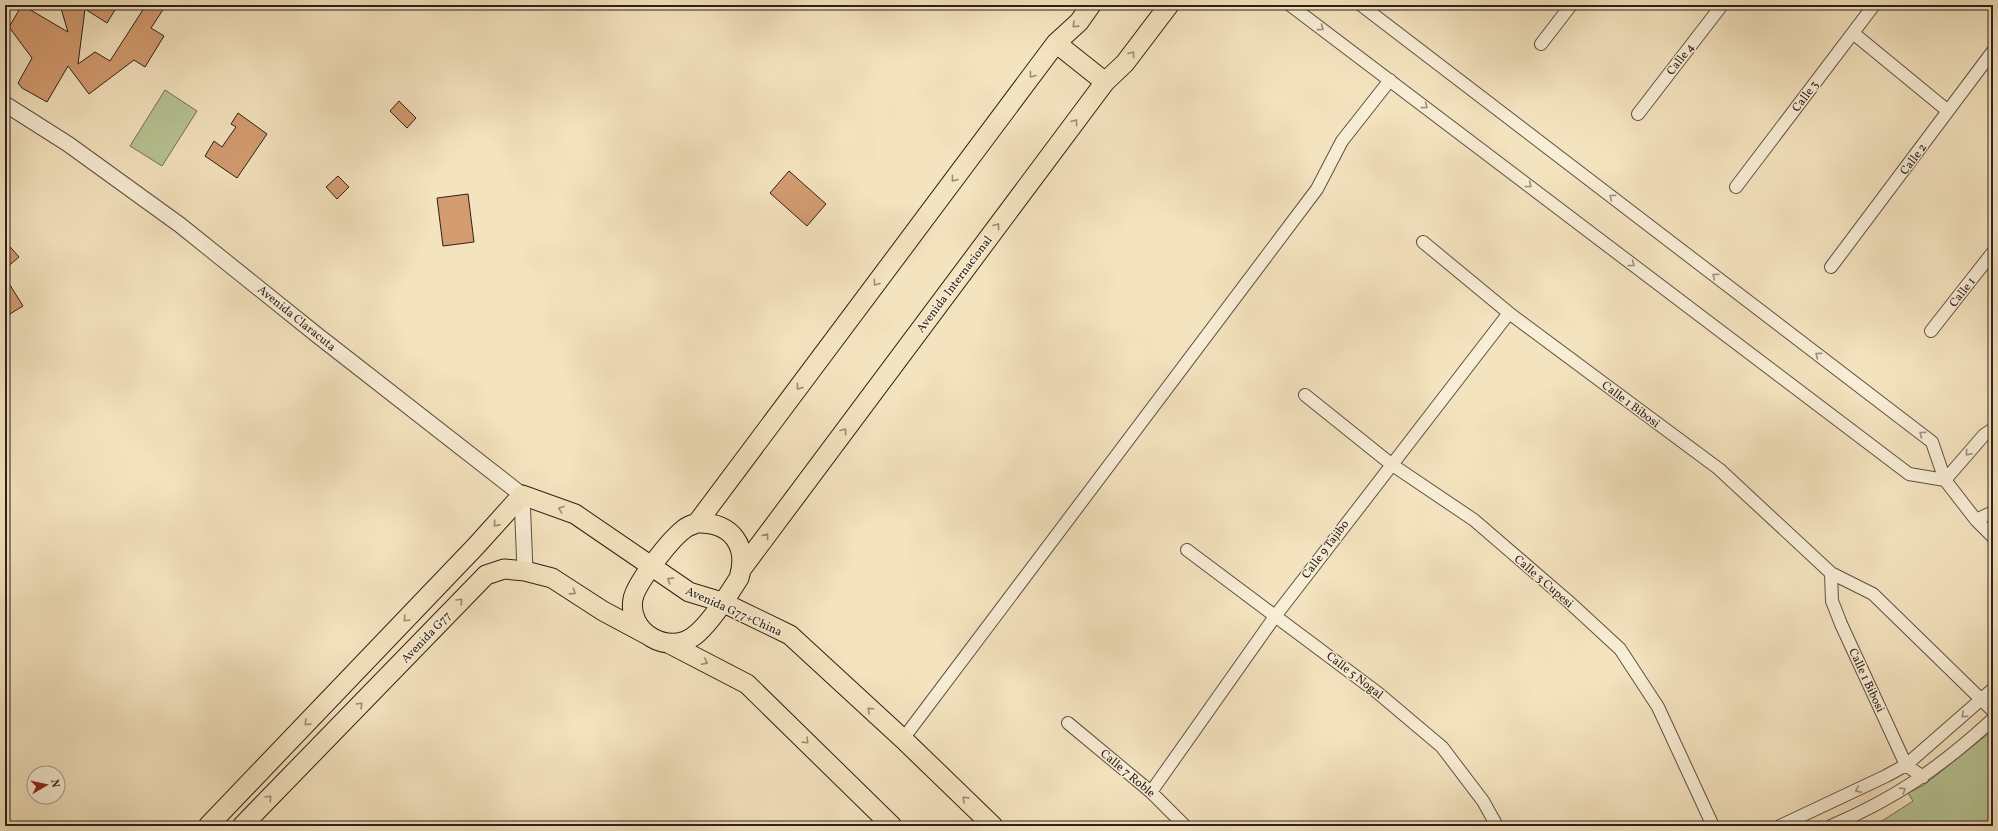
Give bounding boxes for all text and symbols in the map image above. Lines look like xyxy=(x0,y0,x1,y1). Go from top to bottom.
one-way arrow xyxy=(1072,20,1080,28)
one-way arrow xyxy=(1317,23,1324,30)
street label: Calle 4 xyxy=(1663,40,1698,79)
one-way arrow xyxy=(1128,51,1135,58)
one-way arrow xyxy=(1030,70,1037,77)
street label: Calle 3 xyxy=(1789,78,1823,115)
one-way arrow xyxy=(1421,102,1428,109)
one-way arrow xyxy=(1070,120,1077,127)
street label: Calle 2 xyxy=(1897,141,1931,179)
one-way arrow xyxy=(952,174,959,181)
one-way arrow xyxy=(1524,180,1531,187)
one-way arrow xyxy=(1609,195,1616,202)
one-way arrow xyxy=(992,224,999,231)
street label: Avenida Internacional xyxy=(913,233,997,336)
one-way arrow xyxy=(1628,259,1635,266)
one-way arrow xyxy=(1712,273,1719,281)
street label: Calle 1 xyxy=(1946,274,1979,311)
one-way arrow xyxy=(874,278,881,285)
street label: Avenida Claracuta xyxy=(254,282,339,355)
one-way arrow xyxy=(1816,353,1823,360)
street label: Calle 1 Bibosi xyxy=(1598,378,1663,432)
one-way arrow xyxy=(796,383,803,390)
one-way arrow xyxy=(839,429,846,436)
one-way arrow xyxy=(1919,432,1926,439)
one-way arrow xyxy=(1965,448,1972,456)
one-way arrow xyxy=(558,506,565,514)
street label: Calle 9 Tajibo xyxy=(1298,517,1353,582)
one-way arrow xyxy=(493,519,501,527)
one-way arrow xyxy=(761,533,768,540)
street label: Calle 3 Cupesi xyxy=(1510,552,1577,612)
one-way arrow xyxy=(667,577,674,584)
street label: Avenida G77+China xyxy=(683,583,785,640)
one-way arrow xyxy=(569,587,576,594)
one-way arrow xyxy=(455,598,463,606)
street label: Avenida G77 xyxy=(398,608,456,667)
one-way arrow xyxy=(404,614,411,622)
street label: Calle 1 Bibosi xyxy=(1844,646,1888,715)
street label: Calle 5 Nogal xyxy=(1323,648,1387,703)
one-way arrow xyxy=(701,657,708,665)
one-way arrow xyxy=(355,702,363,710)
one-way arrow xyxy=(868,707,875,714)
one-way arrow xyxy=(1961,710,1969,717)
one-way arrow xyxy=(305,718,312,725)
one-way arrow xyxy=(801,736,809,744)
street label: Calle 7 Roble xyxy=(1096,746,1158,802)
north arrow xyxy=(26,765,66,805)
text: N xyxy=(46,779,62,789)
one-way arrow xyxy=(1855,785,1863,793)
one-way arrow xyxy=(1899,787,1906,794)
one-way arrow xyxy=(265,795,272,803)
one-way arrow xyxy=(962,796,970,804)

